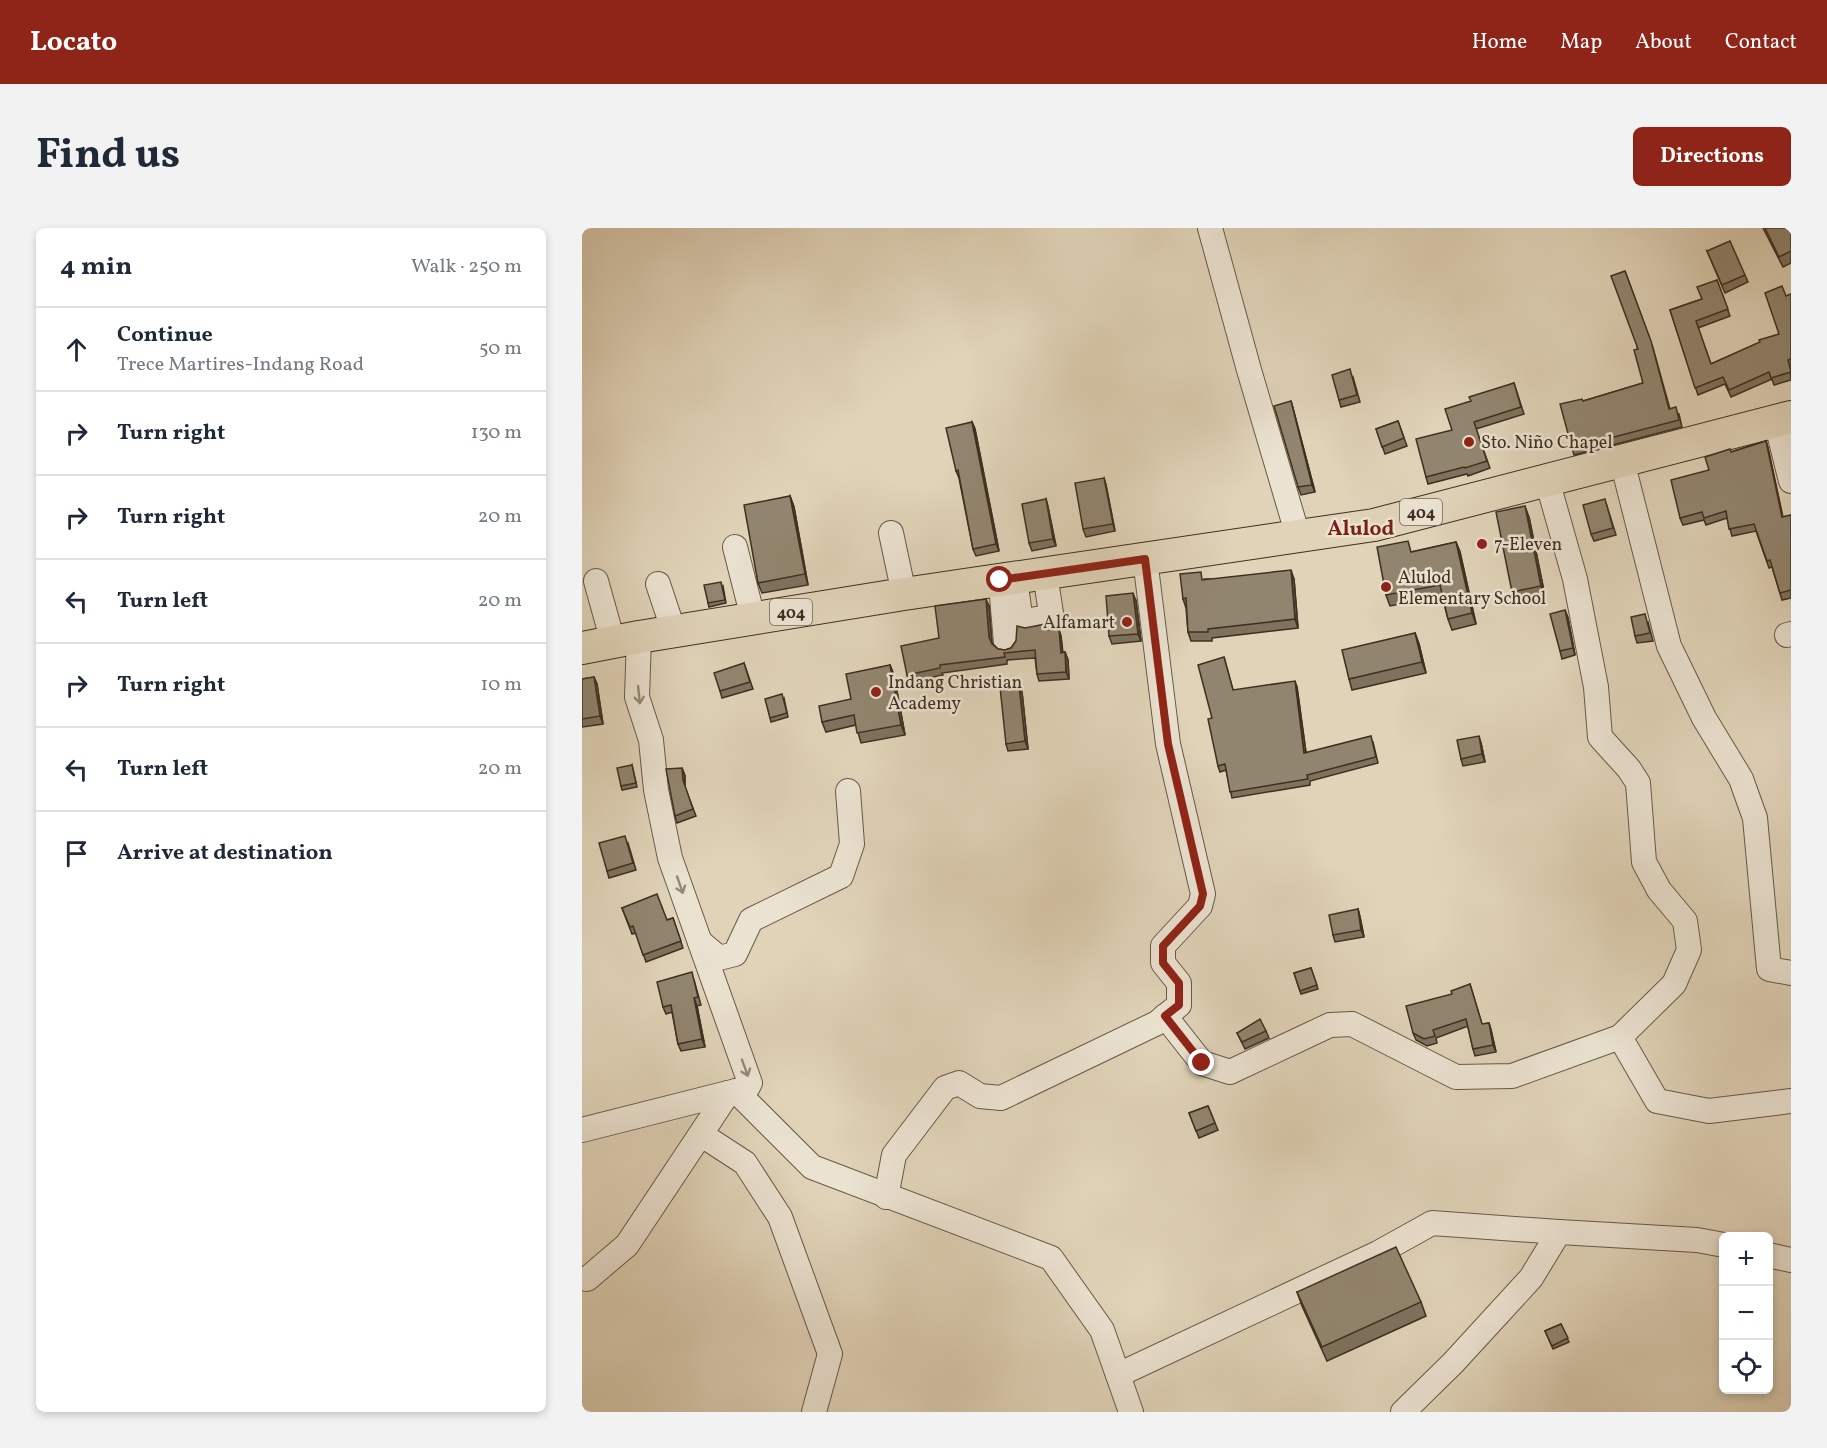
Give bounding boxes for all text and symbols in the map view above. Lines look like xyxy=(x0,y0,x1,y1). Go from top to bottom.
text: Locato xyxy=(30,23,117,62)
text: Home xyxy=(1472,28,1527,57)
text: Map xyxy=(1560,28,1602,57)
text: About xyxy=(1635,28,1692,57)
text: Contact xyxy=(1725,28,1797,57)
text: Find us xyxy=(36,127,180,186)
button: Directions xyxy=(1633,127,1791,186)
text: 4 min xyxy=(60,249,132,285)
text: Walk · 250 m xyxy=(411,253,522,281)
text: Continue xyxy=(117,320,213,351)
icon: ahead xyxy=(60,333,93,366)
text: 50 m xyxy=(479,335,522,363)
text: Trece Martires-Indang Road xyxy=(117,351,364,379)
icon: right xyxy=(60,417,93,450)
text: Turn right xyxy=(117,418,225,449)
text: 130 m xyxy=(471,419,522,447)
place label: Sto. Niño Chapel xyxy=(1481,431,1613,456)
marker: Sto. Niño Chapel xyxy=(1462,435,1476,449)
road number: 404 xyxy=(1400,499,1442,525)
icon: right xyxy=(60,501,93,534)
text: Turn right xyxy=(117,502,225,533)
text: 20 m xyxy=(478,503,522,531)
district label: Alulod xyxy=(1328,515,1395,544)
place label: 7-Eleven xyxy=(1494,533,1562,558)
marker: 7-Eleven xyxy=(1475,537,1489,551)
route start xyxy=(986,566,1012,592)
place label: Alulod Elementary School xyxy=(1398,566,1546,612)
marker: Alulod Elementary School xyxy=(1379,580,1393,594)
icon: left xyxy=(60,585,93,618)
text: Turn left xyxy=(117,586,208,617)
text: 20 m xyxy=(478,587,522,615)
road number: 404 xyxy=(770,599,812,625)
place label: Alfamart xyxy=(1043,611,1115,636)
marker: Alfamart xyxy=(1120,615,1134,629)
icon: right xyxy=(60,669,93,702)
text: Turn right xyxy=(117,670,225,701)
text: 10 m xyxy=(481,671,522,699)
place label: Indang Christian Academy xyxy=(888,671,1023,717)
one-way arrow xyxy=(634,685,645,704)
marker: Indang Christian Academy xyxy=(869,685,883,699)
icon: left xyxy=(60,753,93,786)
text: Turn left xyxy=(117,754,208,785)
text: 20 m xyxy=(478,755,522,783)
icon: arrive xyxy=(60,837,93,870)
text: Arrive at destination xyxy=(117,838,333,869)
one-way arrow xyxy=(675,875,686,893)
route end xyxy=(1188,1049,1214,1075)
one-way arrow xyxy=(740,1058,751,1077)
map controls xyxy=(1719,1232,1773,1394)
button: + xyxy=(1719,1232,1773,1286)
button: − xyxy=(1719,1286,1773,1340)
button: locate xyxy=(1719,1340,1773,1394)

